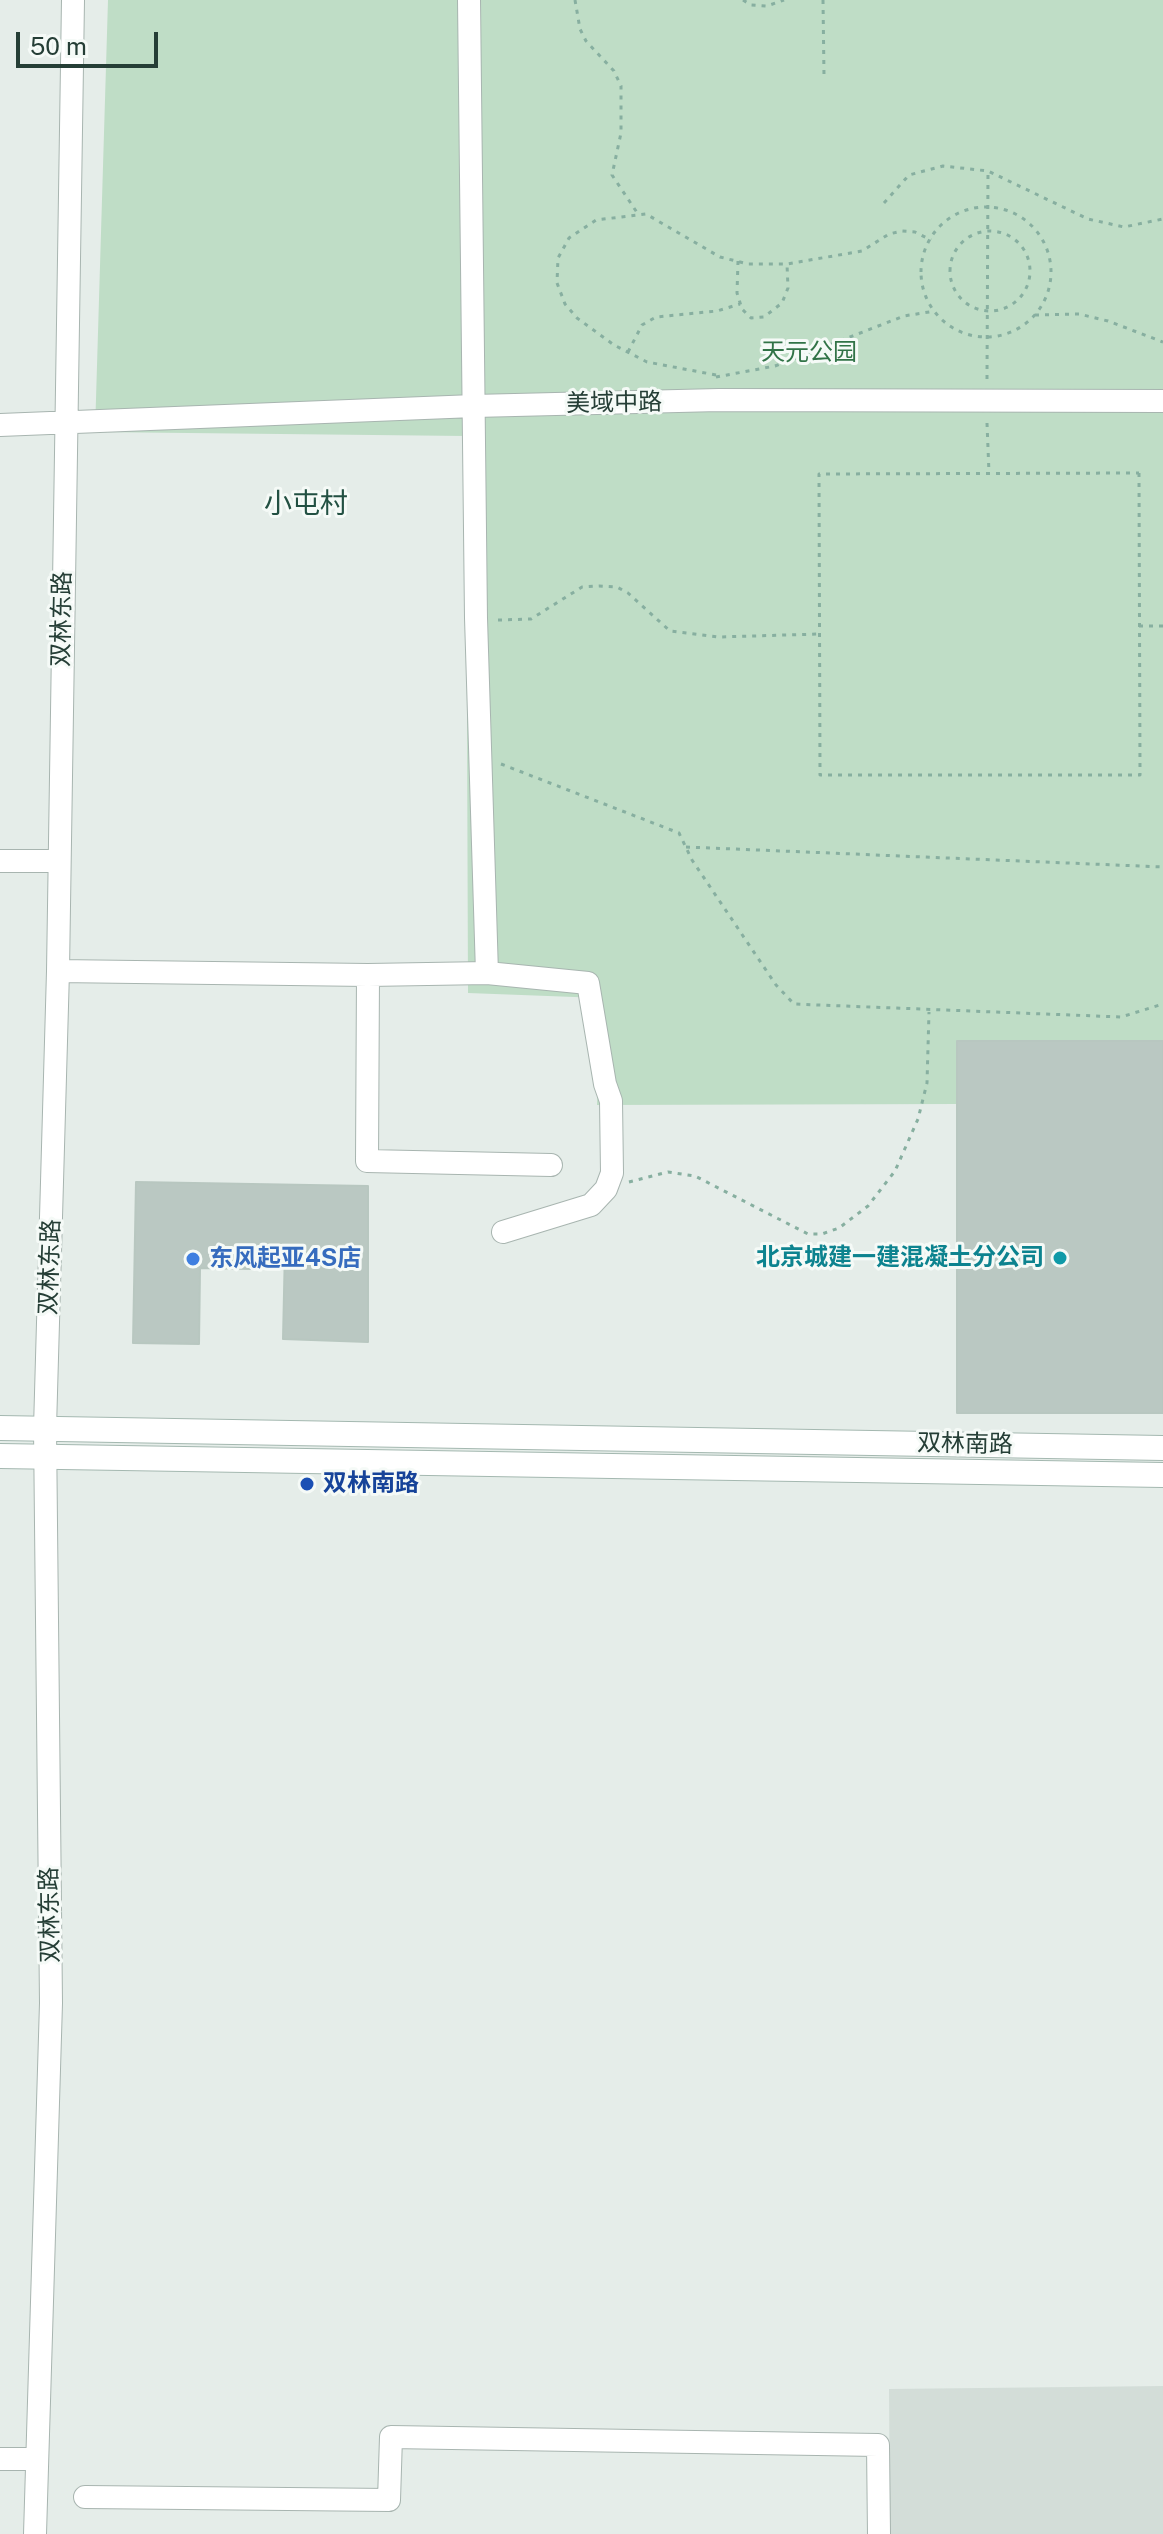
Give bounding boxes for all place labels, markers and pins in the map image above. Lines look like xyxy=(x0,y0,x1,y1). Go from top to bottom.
place label: 北京城建一建混凝土分公司 xyxy=(756,1244,1044,1272)
place label: 东风起亚4S店 xyxy=(209,1245,361,1273)
marker: 北京城建一建混凝土分公司 xyxy=(1051,1249,1069,1267)
marker: 东风起亚4S店 xyxy=(184,1250,202,1268)
place label: 双林南路 xyxy=(323,1470,419,1498)
marker: 双林南路 xyxy=(298,1475,316,1493)

